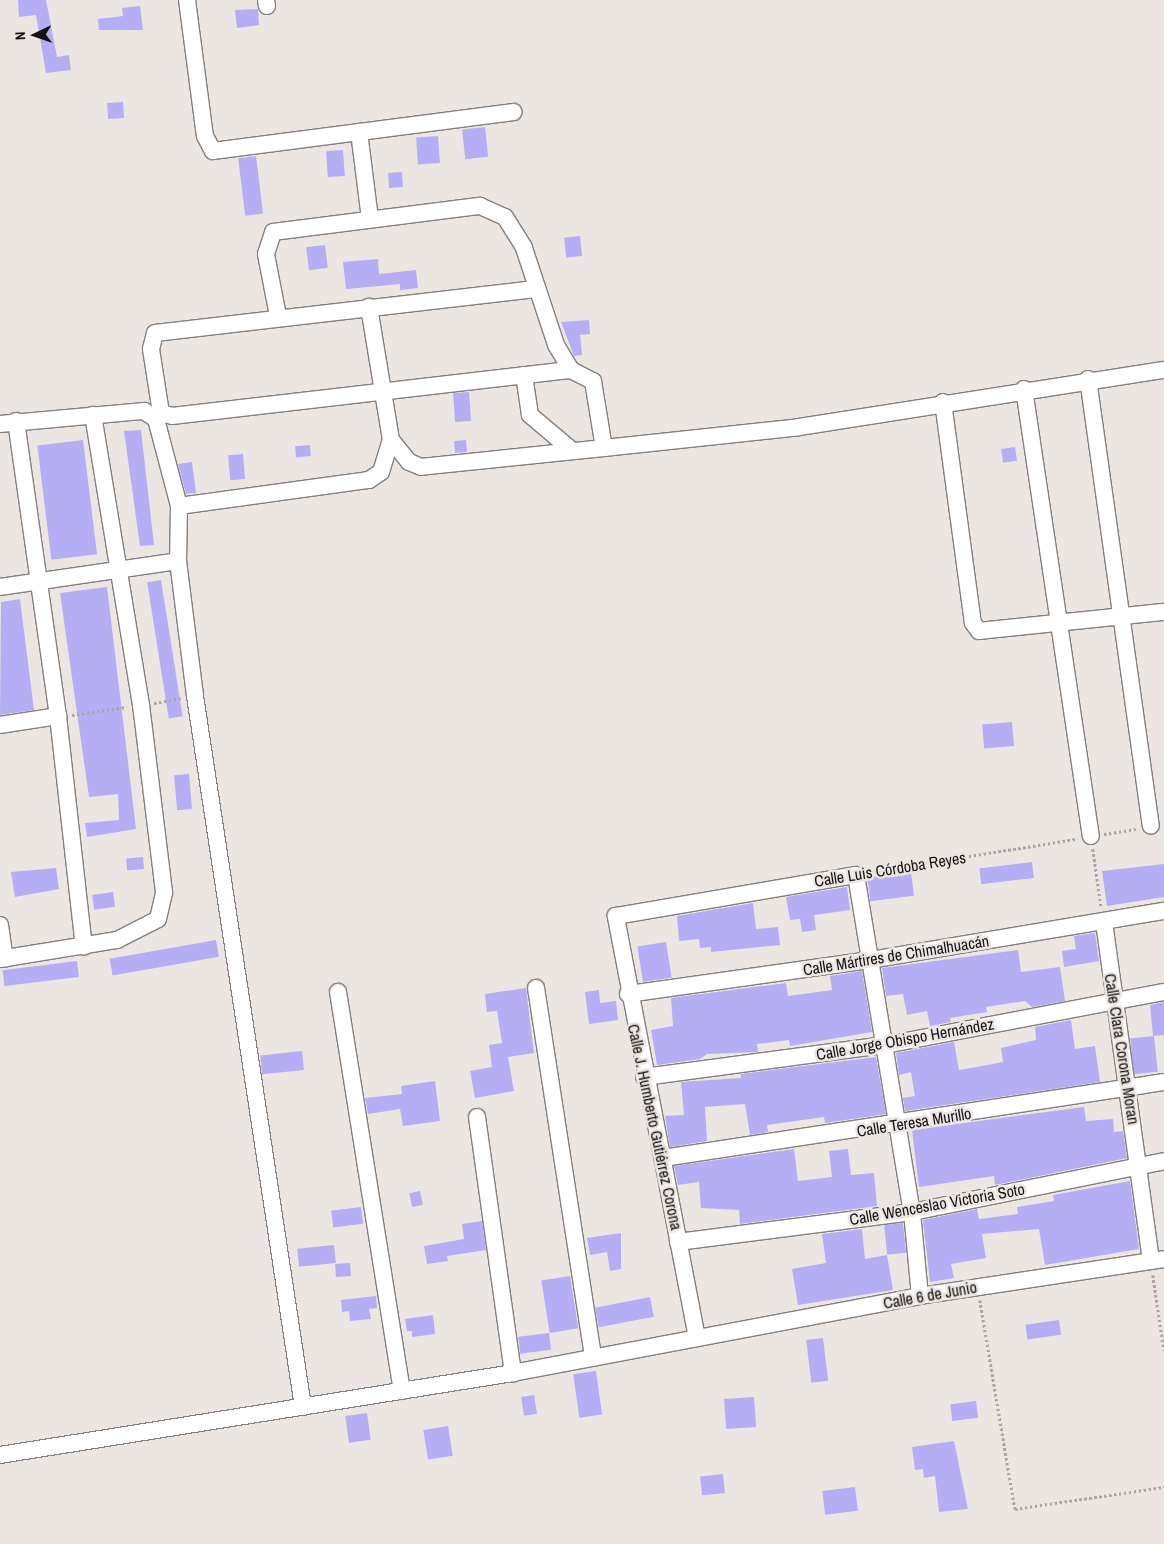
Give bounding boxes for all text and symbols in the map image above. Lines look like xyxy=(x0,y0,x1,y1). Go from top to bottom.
north arrow xyxy=(10,10,60,60)
text: N xyxy=(11,31,29,40)
street label: Calle Luis Córdoba Reyes xyxy=(813,848,967,890)
street label: Calle Mártires de Chimalhuacán xyxy=(802,931,990,979)
street label: Calle Clara Corona Moran xyxy=(1101,972,1143,1126)
street label: Calle Jorge Obispo Hernández xyxy=(815,1014,995,1064)
street label: Calle J. Humberto Gutiérrez Corona xyxy=(624,1022,686,1232)
street label: Calle Teresa Murillo xyxy=(855,1103,973,1141)
street label: Calle Wenceslao Victoria Soto xyxy=(848,1179,1026,1229)
street label: Calle 6 de Junio xyxy=(882,1277,978,1313)

